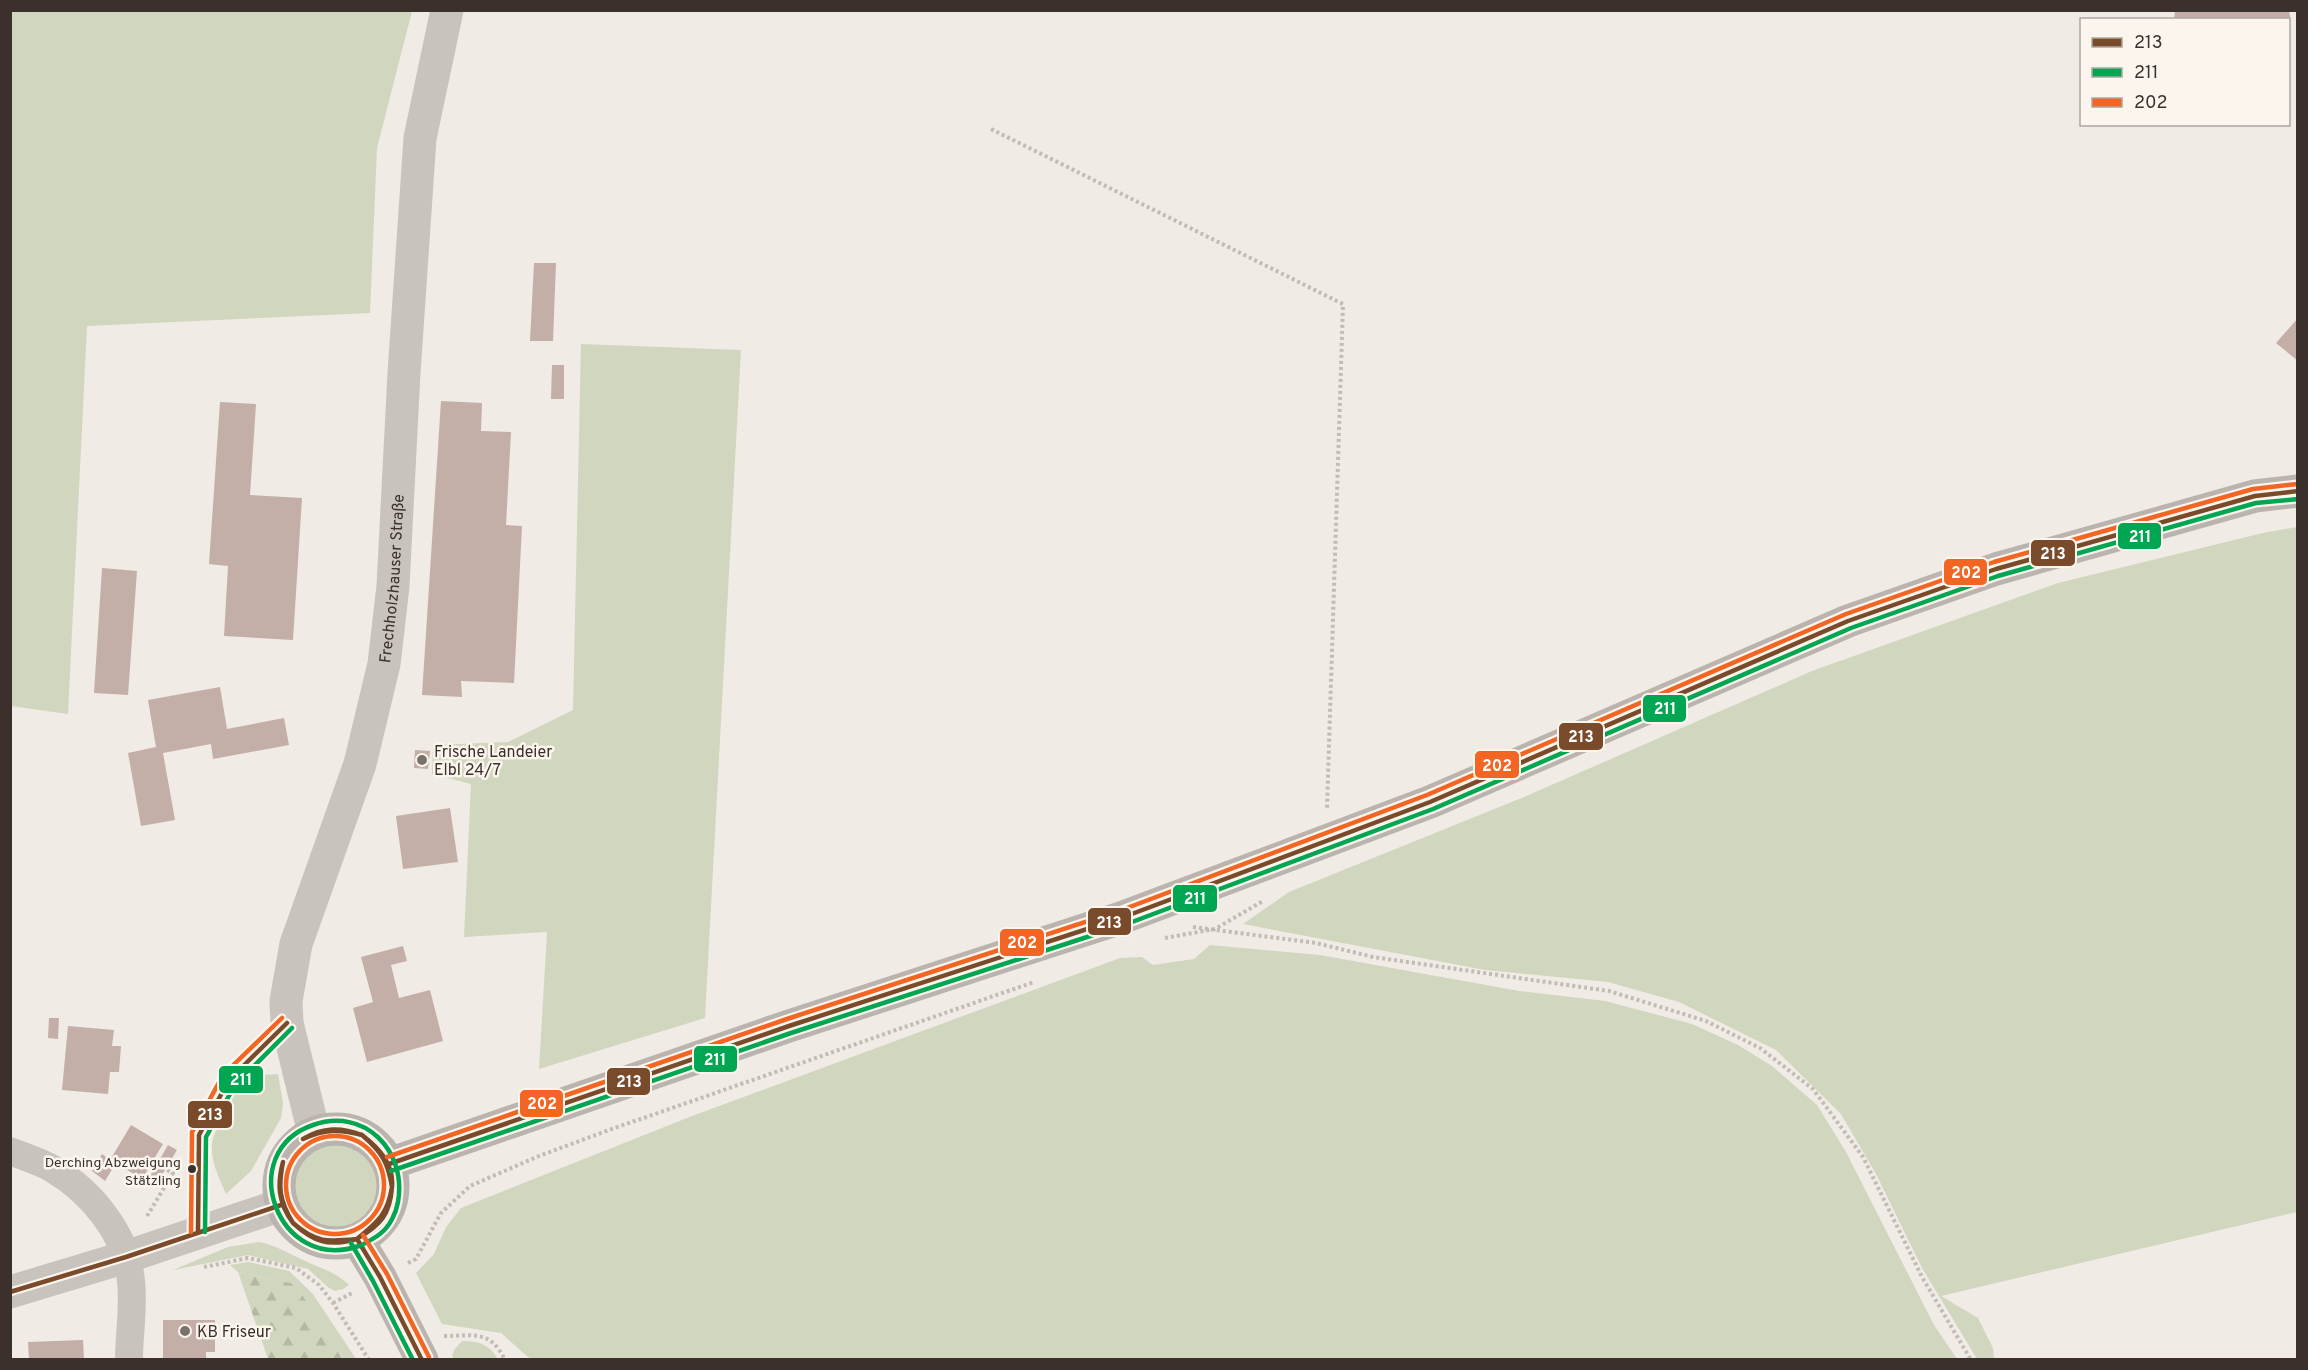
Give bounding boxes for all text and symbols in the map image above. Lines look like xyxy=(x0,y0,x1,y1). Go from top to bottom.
legend xyxy=(2080,18,2290,126)
text: 213 xyxy=(2134,32,2163,55)
text: 211 xyxy=(2134,62,2158,85)
text: 202 xyxy=(2134,92,2168,115)
street label: Frechholzhauser Straße xyxy=(376,494,410,664)
line badge: 211 xyxy=(2117,522,2162,550)
text: 211 xyxy=(2129,528,2151,548)
line badge: 213 xyxy=(2030,539,2076,567)
text: 213 xyxy=(2040,545,2066,565)
line badge: 202 xyxy=(1943,558,1988,586)
text: 202 xyxy=(1951,564,1981,584)
line badge: 211 xyxy=(1642,694,1687,723)
text: 211 xyxy=(1654,700,1676,720)
line badge: 213 xyxy=(1558,722,1604,751)
text: 213 xyxy=(1568,728,1594,748)
place label: Frische Landeier Elbl 24/7 xyxy=(434,743,552,781)
line badge: 202 xyxy=(1474,750,1520,779)
marker: Frische Landeier Elbl 24/7 xyxy=(415,753,429,767)
text: 202 xyxy=(1482,757,1512,777)
line badge: 211 xyxy=(1172,884,1218,913)
text: 211 xyxy=(1184,890,1206,910)
line badge: 213 xyxy=(1087,907,1132,936)
text: 213 xyxy=(1096,914,1122,934)
line badge: 202 xyxy=(999,928,1045,957)
text: 202 xyxy=(1007,934,1037,954)
line badge: 211 xyxy=(693,1045,738,1073)
text: 211 xyxy=(704,1051,726,1071)
line badge: 211 xyxy=(218,1065,264,1094)
line badge: 213 xyxy=(606,1067,651,1096)
text: 211 xyxy=(230,1071,252,1091)
text: 213 xyxy=(616,1073,642,1093)
line badge: 202 xyxy=(519,1089,564,1118)
text: 202 xyxy=(527,1095,557,1115)
line badge: 213 xyxy=(187,1100,233,1129)
text: 213 xyxy=(197,1106,223,1126)
place label: Derching Abzweigung Stätzling xyxy=(45,1155,181,1190)
marker: Derching Abzweigung Stätzling xyxy=(186,1163,198,1175)
place label: KB Friseur xyxy=(197,1323,271,1343)
marker: KB Friseur xyxy=(178,1324,192,1338)

